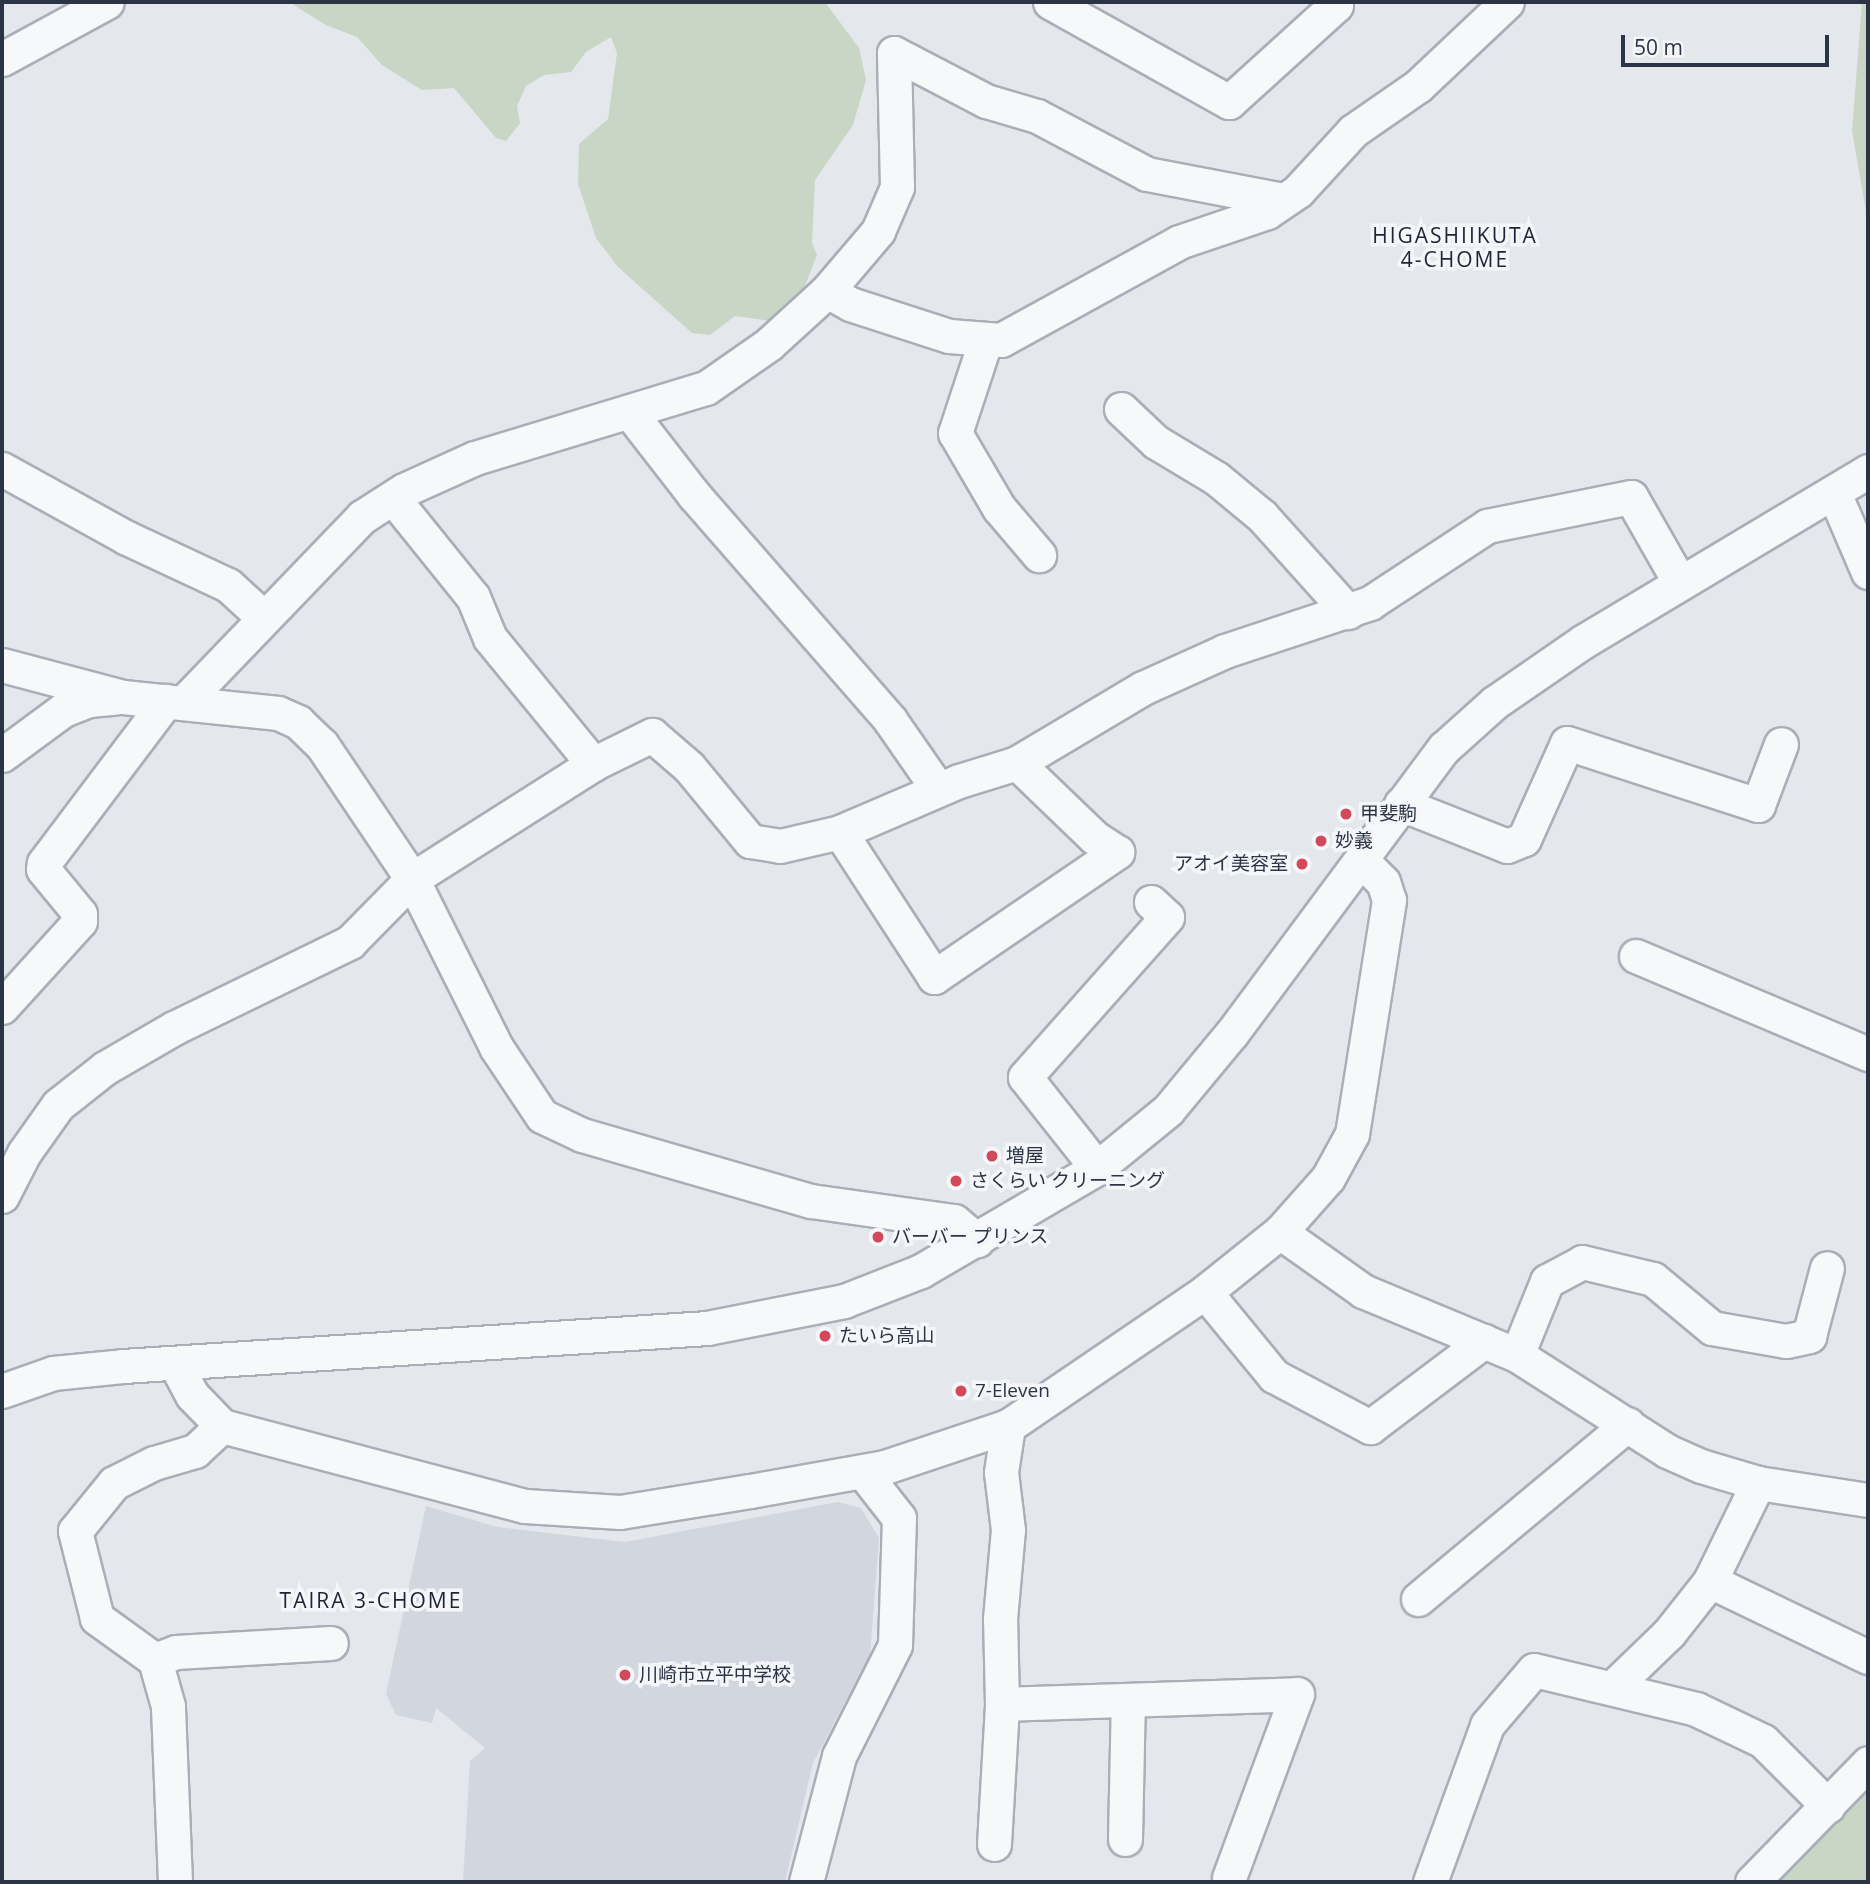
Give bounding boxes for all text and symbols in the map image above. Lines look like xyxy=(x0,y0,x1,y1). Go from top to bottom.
scale bar xyxy=(1625,21,1833,65)
text: 50 m xyxy=(1634,33,1683,61)
district label: HIGASHIIKUTA 4-CHOME xyxy=(1374,222,1536,272)
place label: 甲斐駒 xyxy=(1360,803,1417,825)
marker: 甲斐駒 xyxy=(1338,806,1354,822)
place label: 妙義 xyxy=(1335,830,1373,852)
marker: 妙義 xyxy=(1313,833,1329,849)
place label: アオイ美容室 xyxy=(1174,853,1288,875)
marker: アオイ美容室 xyxy=(1294,856,1310,872)
place label: 増屋 xyxy=(1006,1145,1044,1167)
marker: 増屋 xyxy=(984,1148,1000,1164)
place label: さくらい クリーニング xyxy=(970,1170,1165,1192)
marker: さくらい クリーニング xyxy=(948,1173,964,1189)
place label: バーバー プリンス xyxy=(892,1226,1049,1248)
marker: バーバー プリンス xyxy=(870,1229,886,1245)
place label: たいら高山 xyxy=(839,1325,934,1347)
marker: たいら高山 xyxy=(817,1328,833,1344)
place label: 7-Eleven xyxy=(975,1380,1050,1402)
marker: 7-Eleven xyxy=(953,1383,969,1399)
district label: TAIRA 3-CHOME xyxy=(281,1587,461,1613)
place label: 川崎市立平中学校 xyxy=(639,1664,791,1686)
marker: 川崎市立平中学校 xyxy=(617,1667,633,1683)

